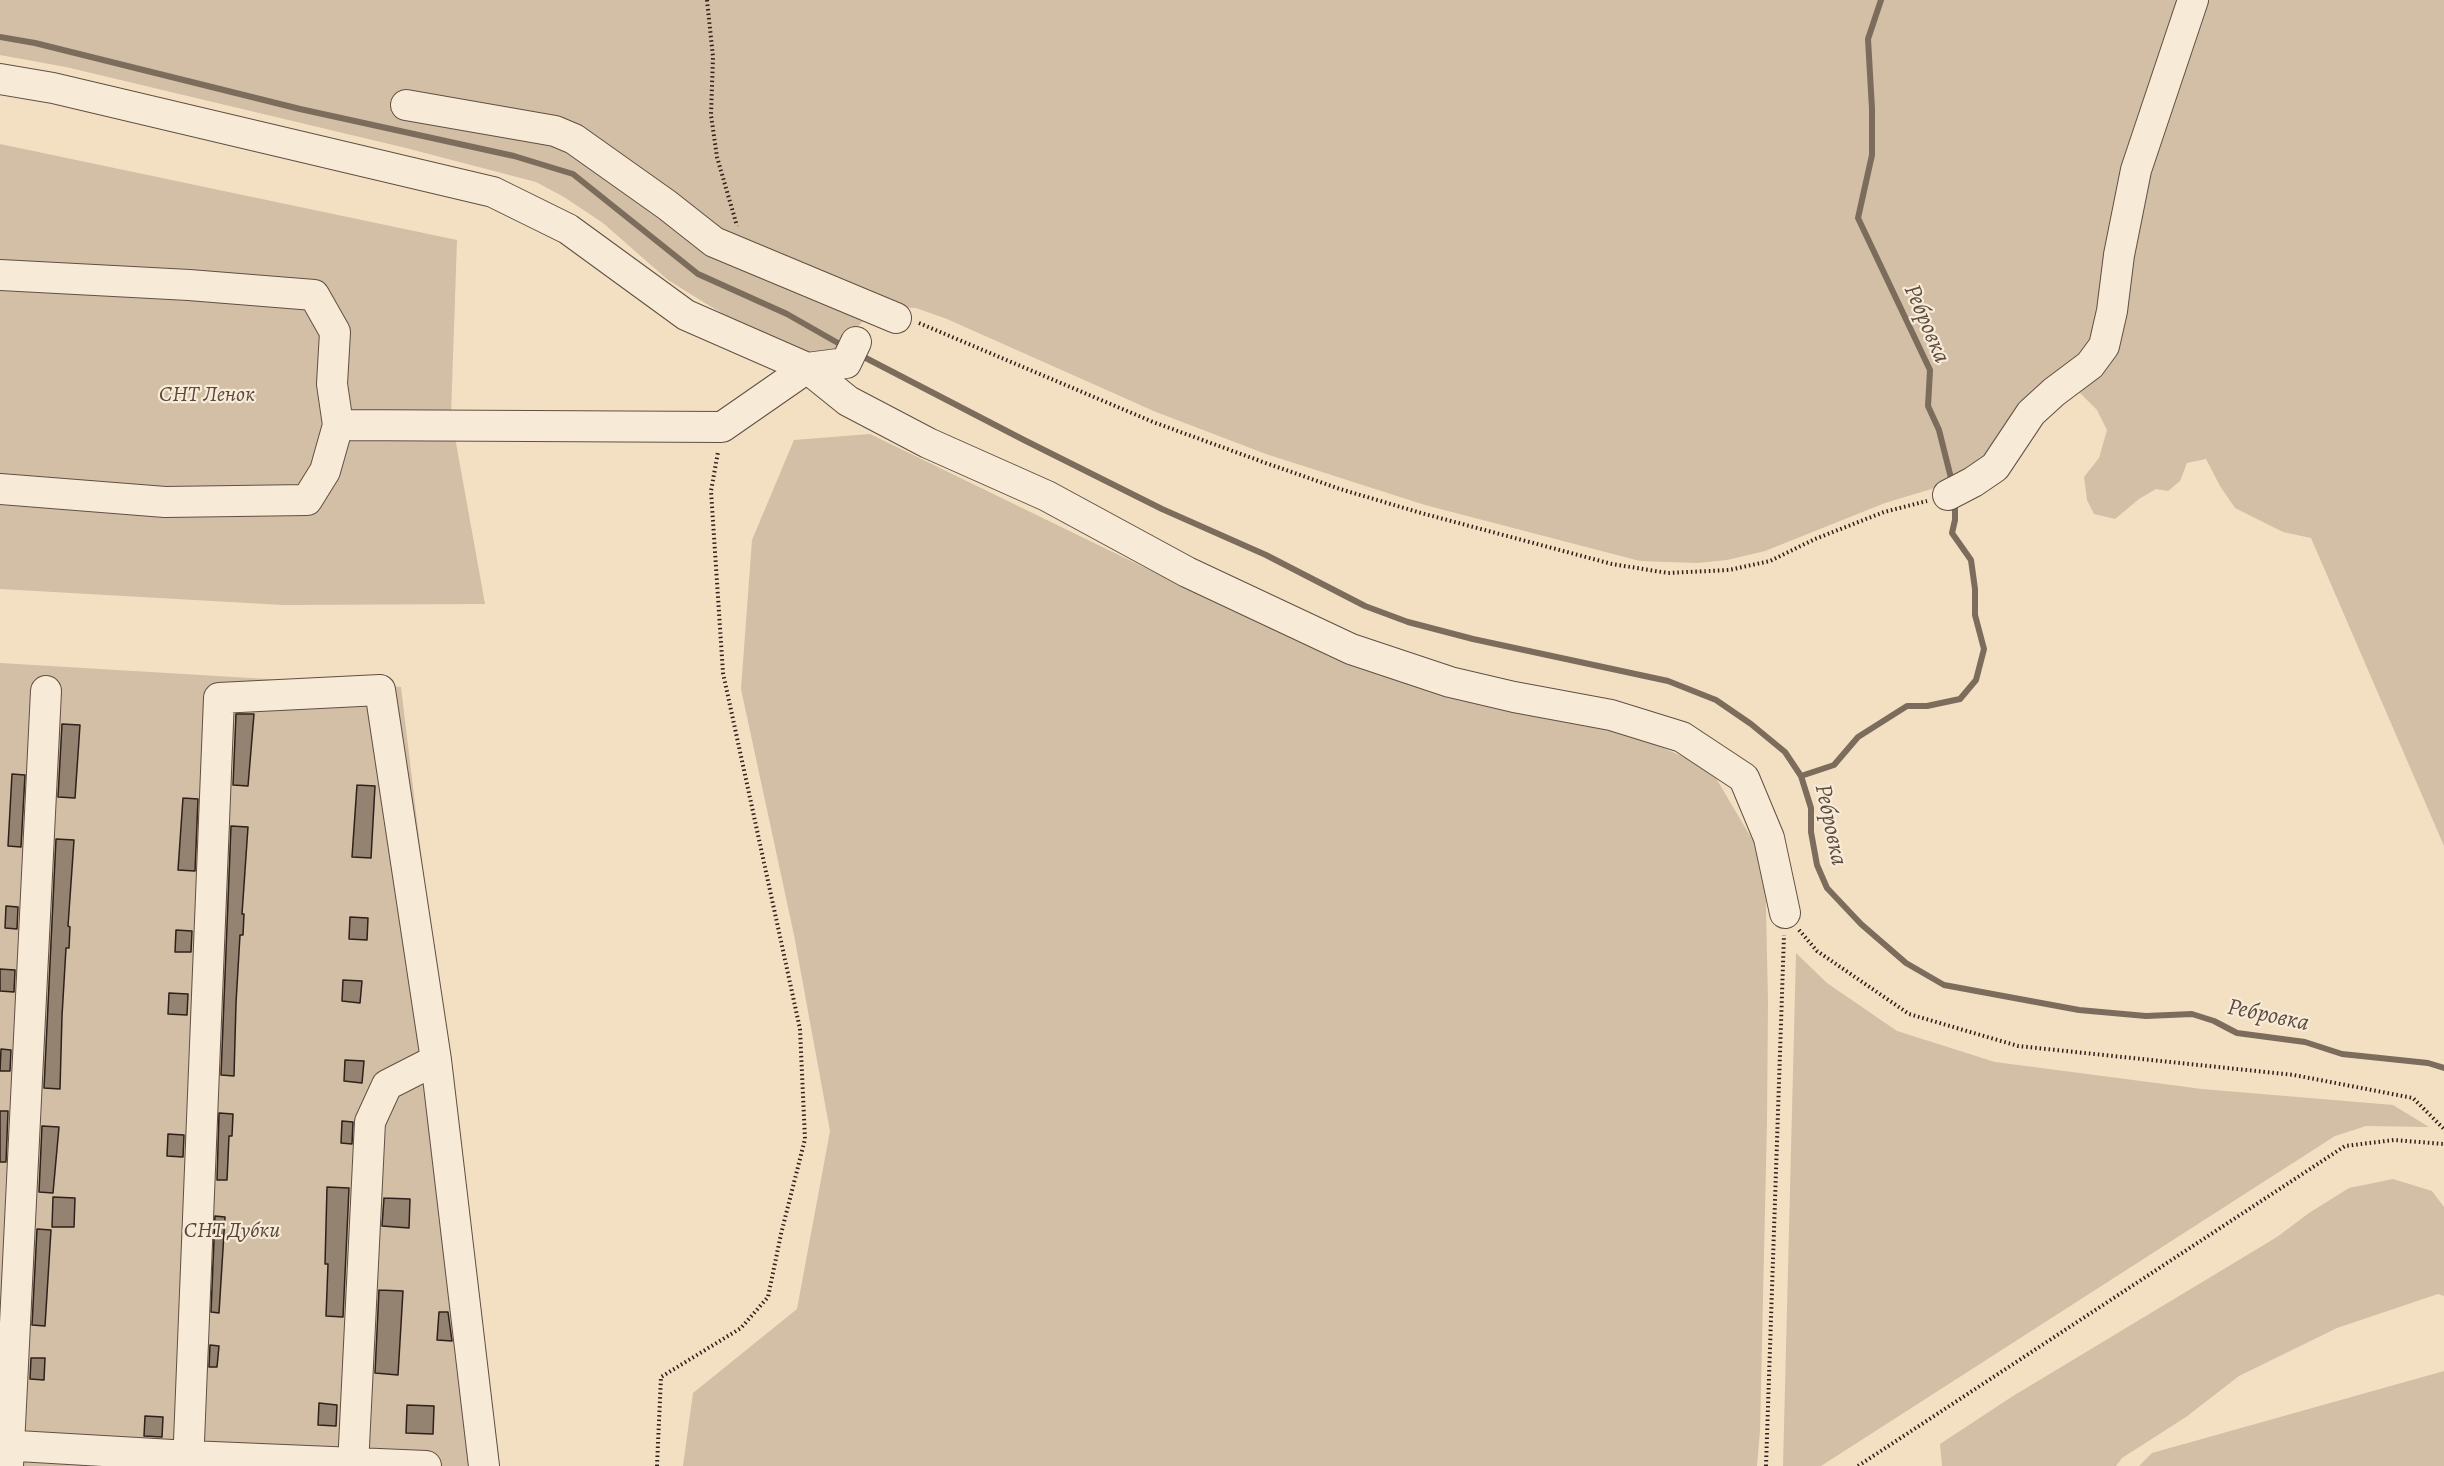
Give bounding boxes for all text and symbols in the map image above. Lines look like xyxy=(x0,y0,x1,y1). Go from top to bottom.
water label: Ребровка xyxy=(1897,280,1955,368)
park label: СНТ Ленок xyxy=(159,383,255,409)
water label: Ребровка xyxy=(1807,781,1853,869)
water label: Ребровка xyxy=(2224,993,2312,1039)
park label: СНТ Дубки xyxy=(184,1219,280,1245)

